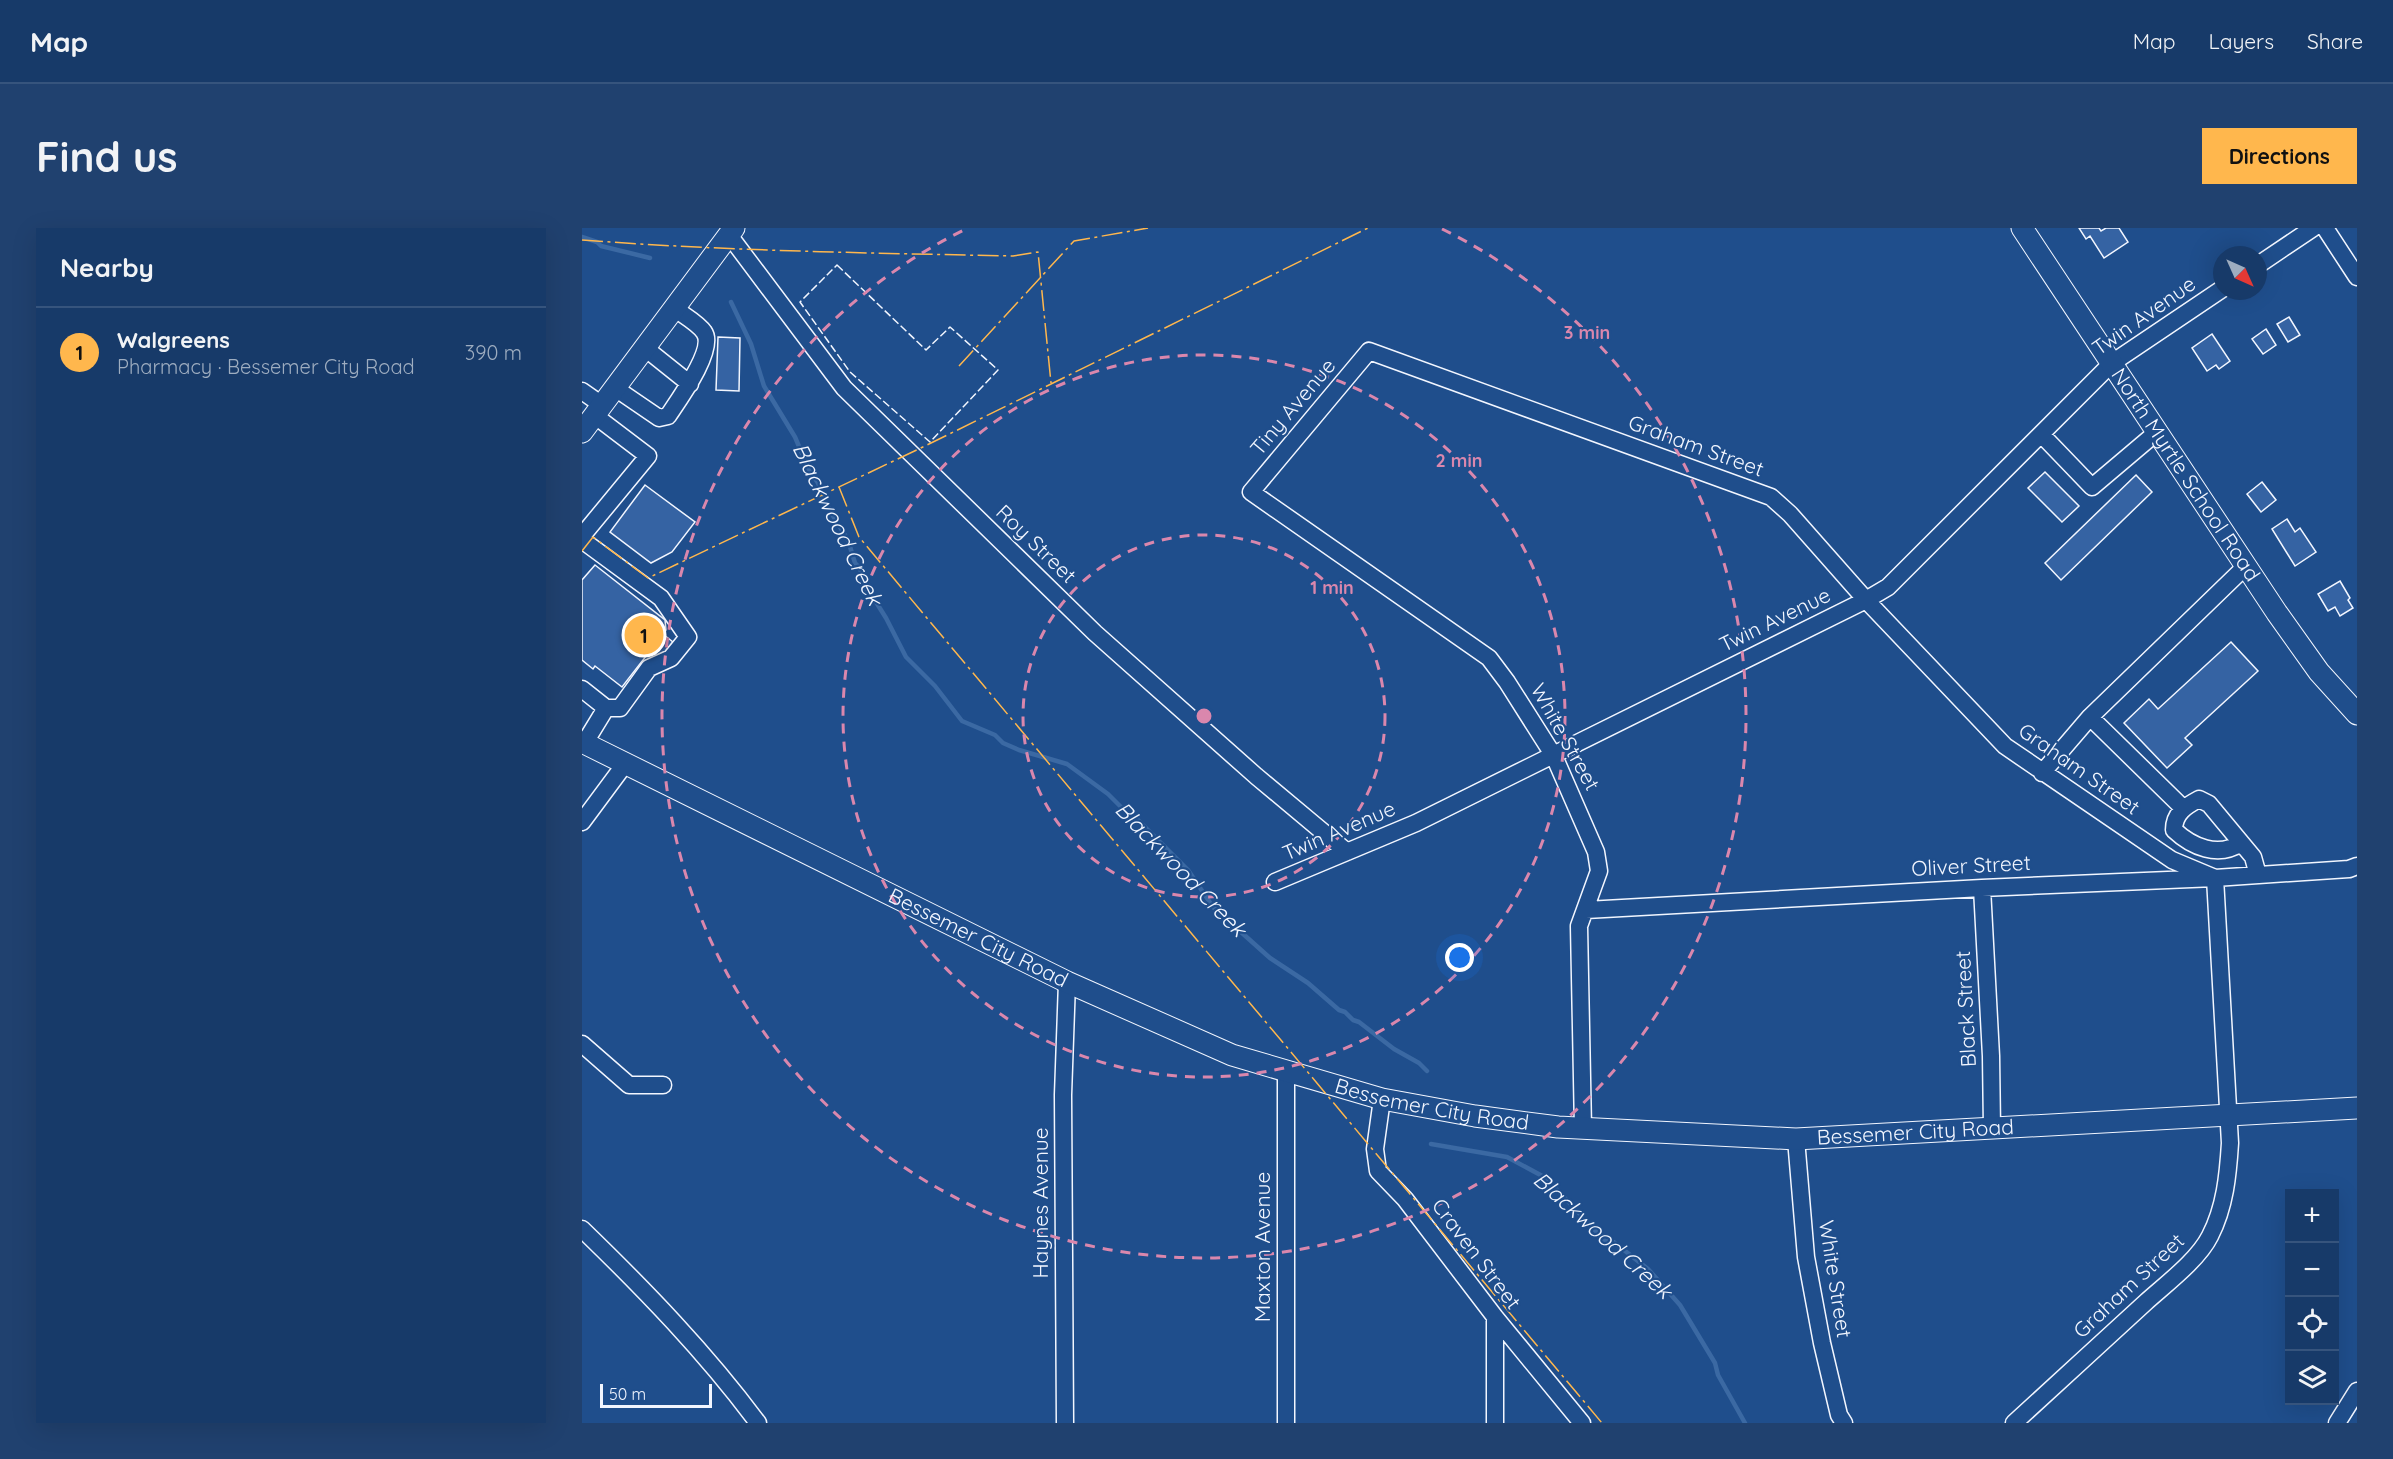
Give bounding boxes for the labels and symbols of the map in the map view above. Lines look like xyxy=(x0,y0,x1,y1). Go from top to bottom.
north arrow xyxy=(2213,246,2267,300)
street label: Twin Avenue xyxy=(2087,270,2200,360)
text: 3 min xyxy=(1564,321,1610,344)
street label: Tiny Avenue xyxy=(1244,353,1340,460)
street label: North Myrtle School Road xyxy=(2106,363,2266,586)
street label: Graham Street xyxy=(1625,409,1768,482)
water label: Blackwood Creek xyxy=(787,438,890,612)
text: 2 min xyxy=(1436,449,1482,472)
street label: Roy Street xyxy=(991,499,1082,588)
text: 1 min xyxy=(1310,576,1354,599)
street label: Twin Avenue xyxy=(1715,581,1834,657)
pin: 1 xyxy=(624,612,664,658)
street label: White Street xyxy=(1526,678,1606,795)
centre of rings xyxy=(1194,706,1214,726)
street label: Graham Street xyxy=(2014,717,2145,820)
street label: Twin Avenue xyxy=(1278,795,1399,866)
water label: Blackwood Creek xyxy=(1109,796,1254,944)
street label: Oliver Street xyxy=(1911,849,2031,881)
street label: Bessemer City Road xyxy=(884,882,1073,993)
your location xyxy=(1445,943,1474,972)
street label: Black Street xyxy=(1949,950,1981,1068)
street label: Bessemer City Road xyxy=(1332,1072,1531,1135)
street label: Bessemer City Road xyxy=(1816,1113,2014,1150)
street label: Haynes Avenue xyxy=(1027,1127,1053,1279)
water label: Blackwood Creek xyxy=(1528,1165,1680,1306)
street label: Maxton Avenue xyxy=(1249,1172,1275,1322)
street label: Craven Street xyxy=(1427,1193,1527,1314)
street label: White Street xyxy=(1814,1218,1858,1340)
street label: Graham Street xyxy=(2067,1227,2189,1343)
scale bar xyxy=(600,1381,712,1408)

